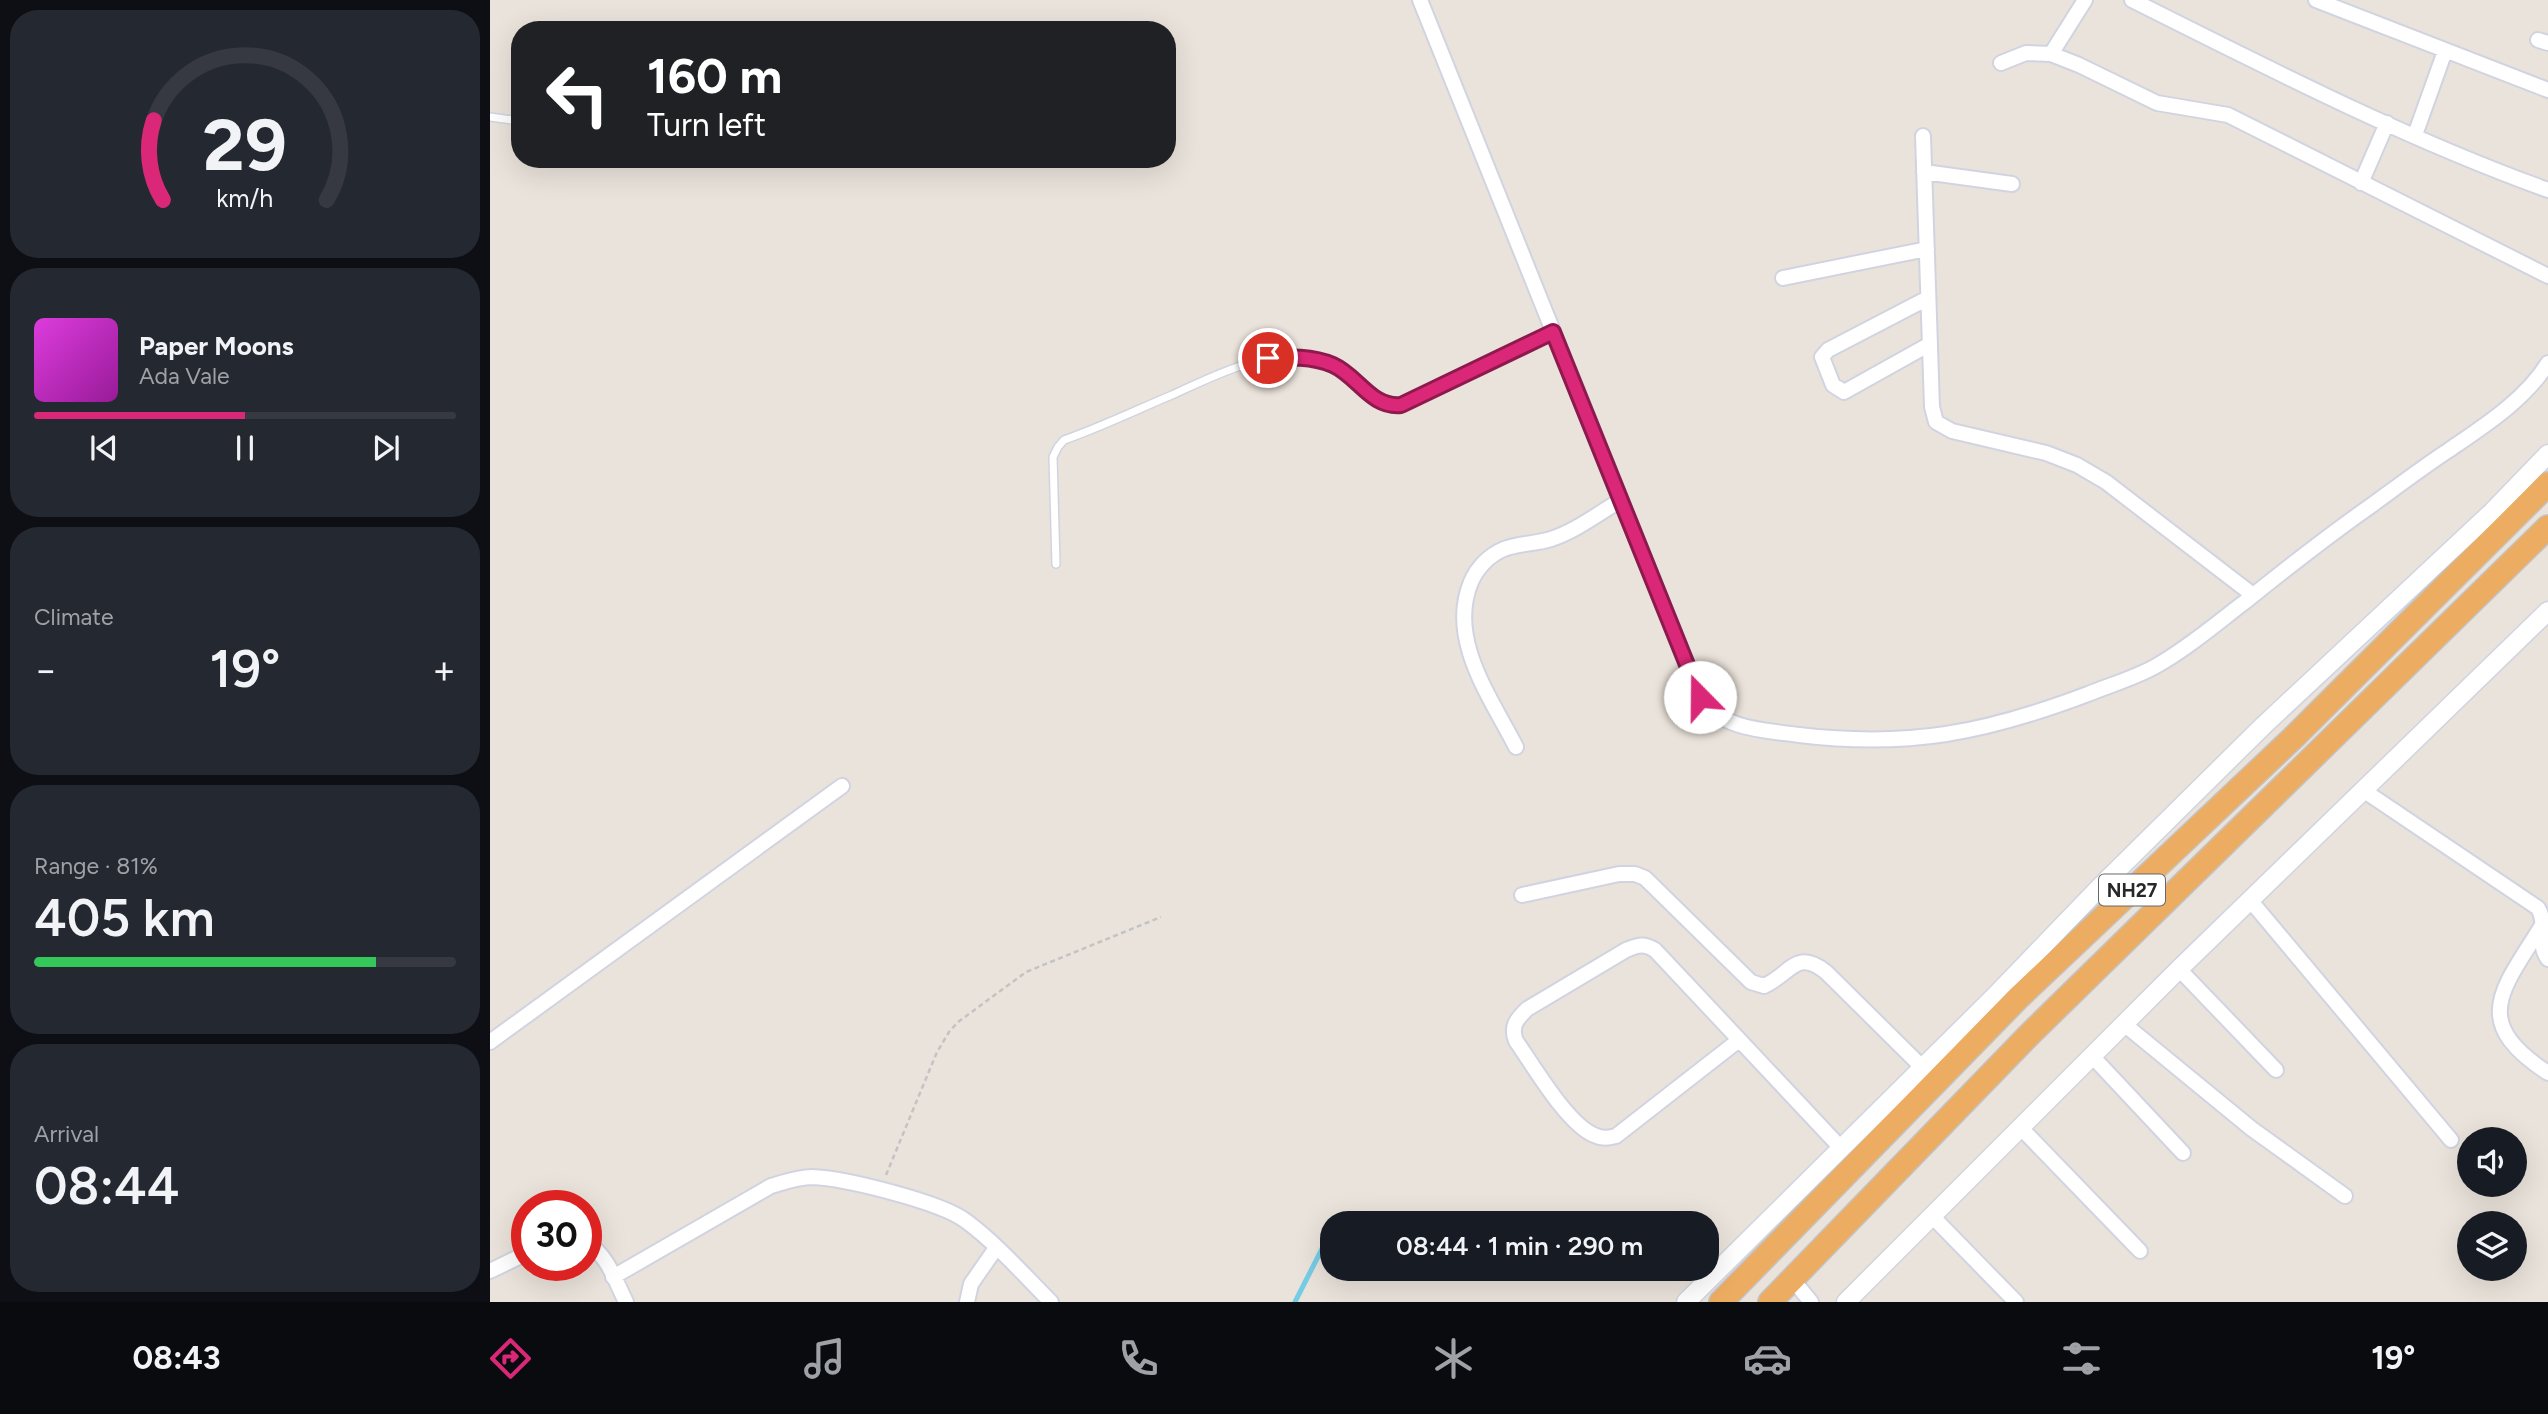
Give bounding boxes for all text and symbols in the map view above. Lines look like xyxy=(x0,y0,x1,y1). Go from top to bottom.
text: 160 m xyxy=(647,46,782,105)
icon: left xyxy=(532,49,623,140)
text: 29 xyxy=(203,102,287,189)
text: Turn left xyxy=(647,106,766,144)
text: km/h xyxy=(216,183,274,213)
pin xyxy=(1238,328,1298,388)
text: Paper Moons xyxy=(139,330,294,362)
icon: arrive xyxy=(1249,339,1287,377)
text: Ada Vale xyxy=(139,362,230,390)
icon: previous xyxy=(85,429,123,467)
icon: pause xyxy=(226,429,264,467)
icon: next xyxy=(367,429,405,467)
text: Climate xyxy=(34,603,113,631)
text: 19° xyxy=(209,638,281,700)
text: − xyxy=(34,647,58,693)
text: + xyxy=(432,647,456,693)
position arrow xyxy=(1663,660,1737,734)
text: Range · 81% xyxy=(34,852,158,880)
road number: NH27 xyxy=(2099,874,2165,906)
text: 405 km xyxy=(34,887,215,949)
text: Arrival xyxy=(34,1120,99,1148)
map controls xyxy=(2457,1127,2527,1281)
button: sound xyxy=(2457,1127,2527,1197)
text: 08:44 xyxy=(34,1155,179,1217)
speed limit sign: 30 xyxy=(511,1190,602,1281)
button: layers xyxy=(2457,1211,2527,1281)
text: 08:44 · 1 min · 290 m xyxy=(1396,1230,1643,1262)
icon: directions xyxy=(486,1334,535,1383)
icon: music xyxy=(800,1334,849,1383)
icon: phone xyxy=(1114,1334,1163,1383)
icon: climate xyxy=(1429,1334,1478,1383)
icon: car xyxy=(1743,1334,1792,1383)
icon: filters xyxy=(2057,1334,2106,1383)
text: 08:43 xyxy=(133,1339,221,1377)
text: 19° xyxy=(2371,1339,2415,1377)

